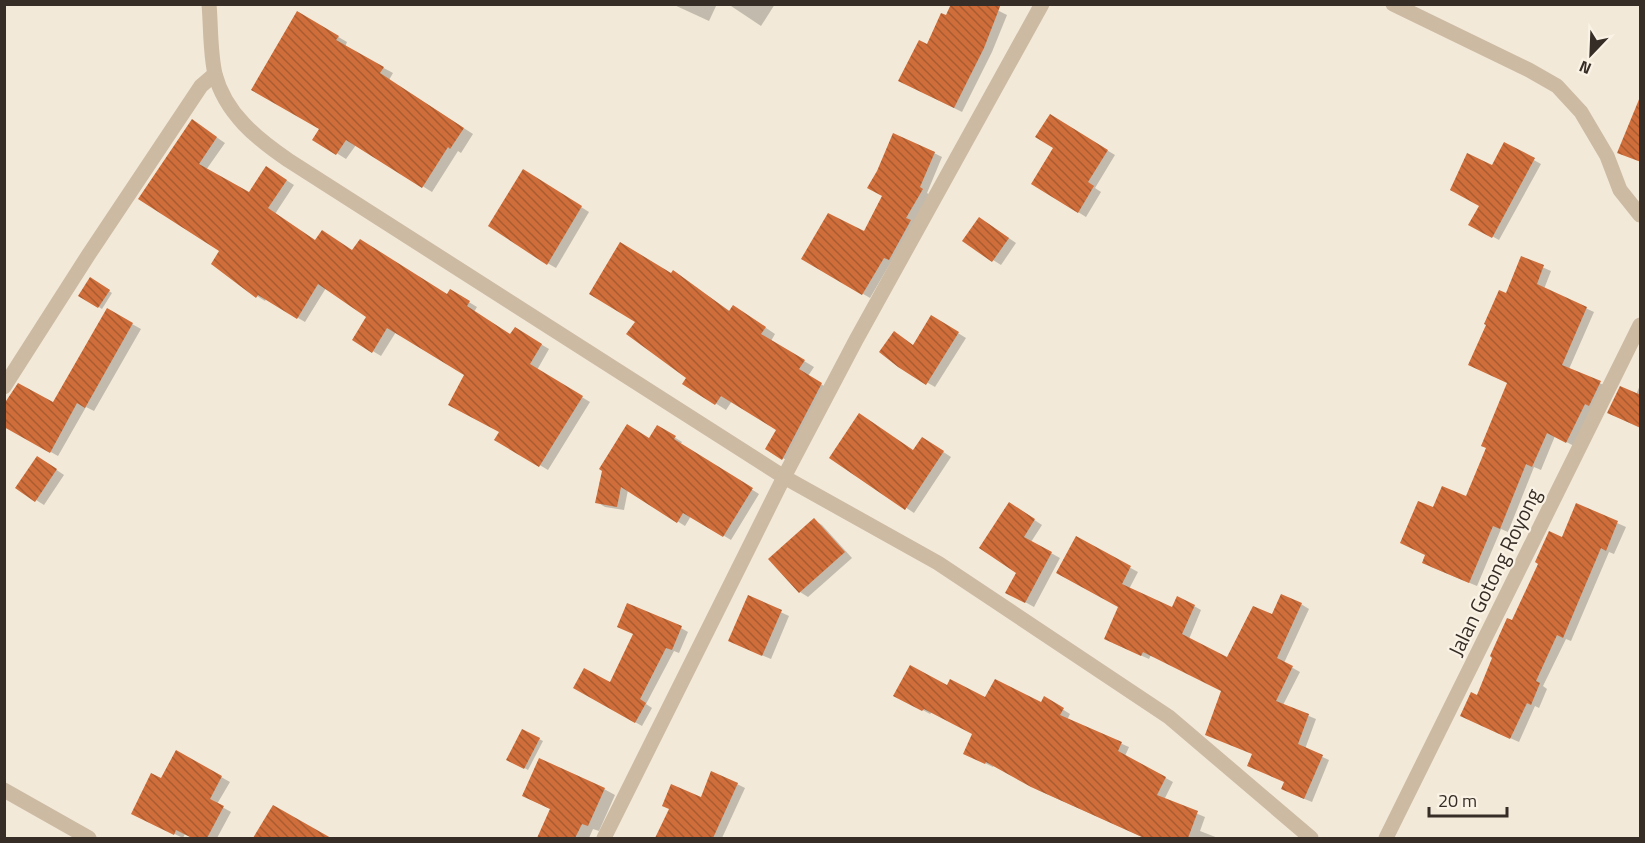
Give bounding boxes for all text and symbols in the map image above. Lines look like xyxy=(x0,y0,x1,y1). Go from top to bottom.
north arrow xyxy=(1561,24,1621,84)
text: N xyxy=(1575,55,1595,81)
street label: Jalan Gotong Royong xyxy=(1439,482,1549,662)
scale bar xyxy=(1429,780,1507,818)
text: 20 m xyxy=(1438,787,1477,814)

